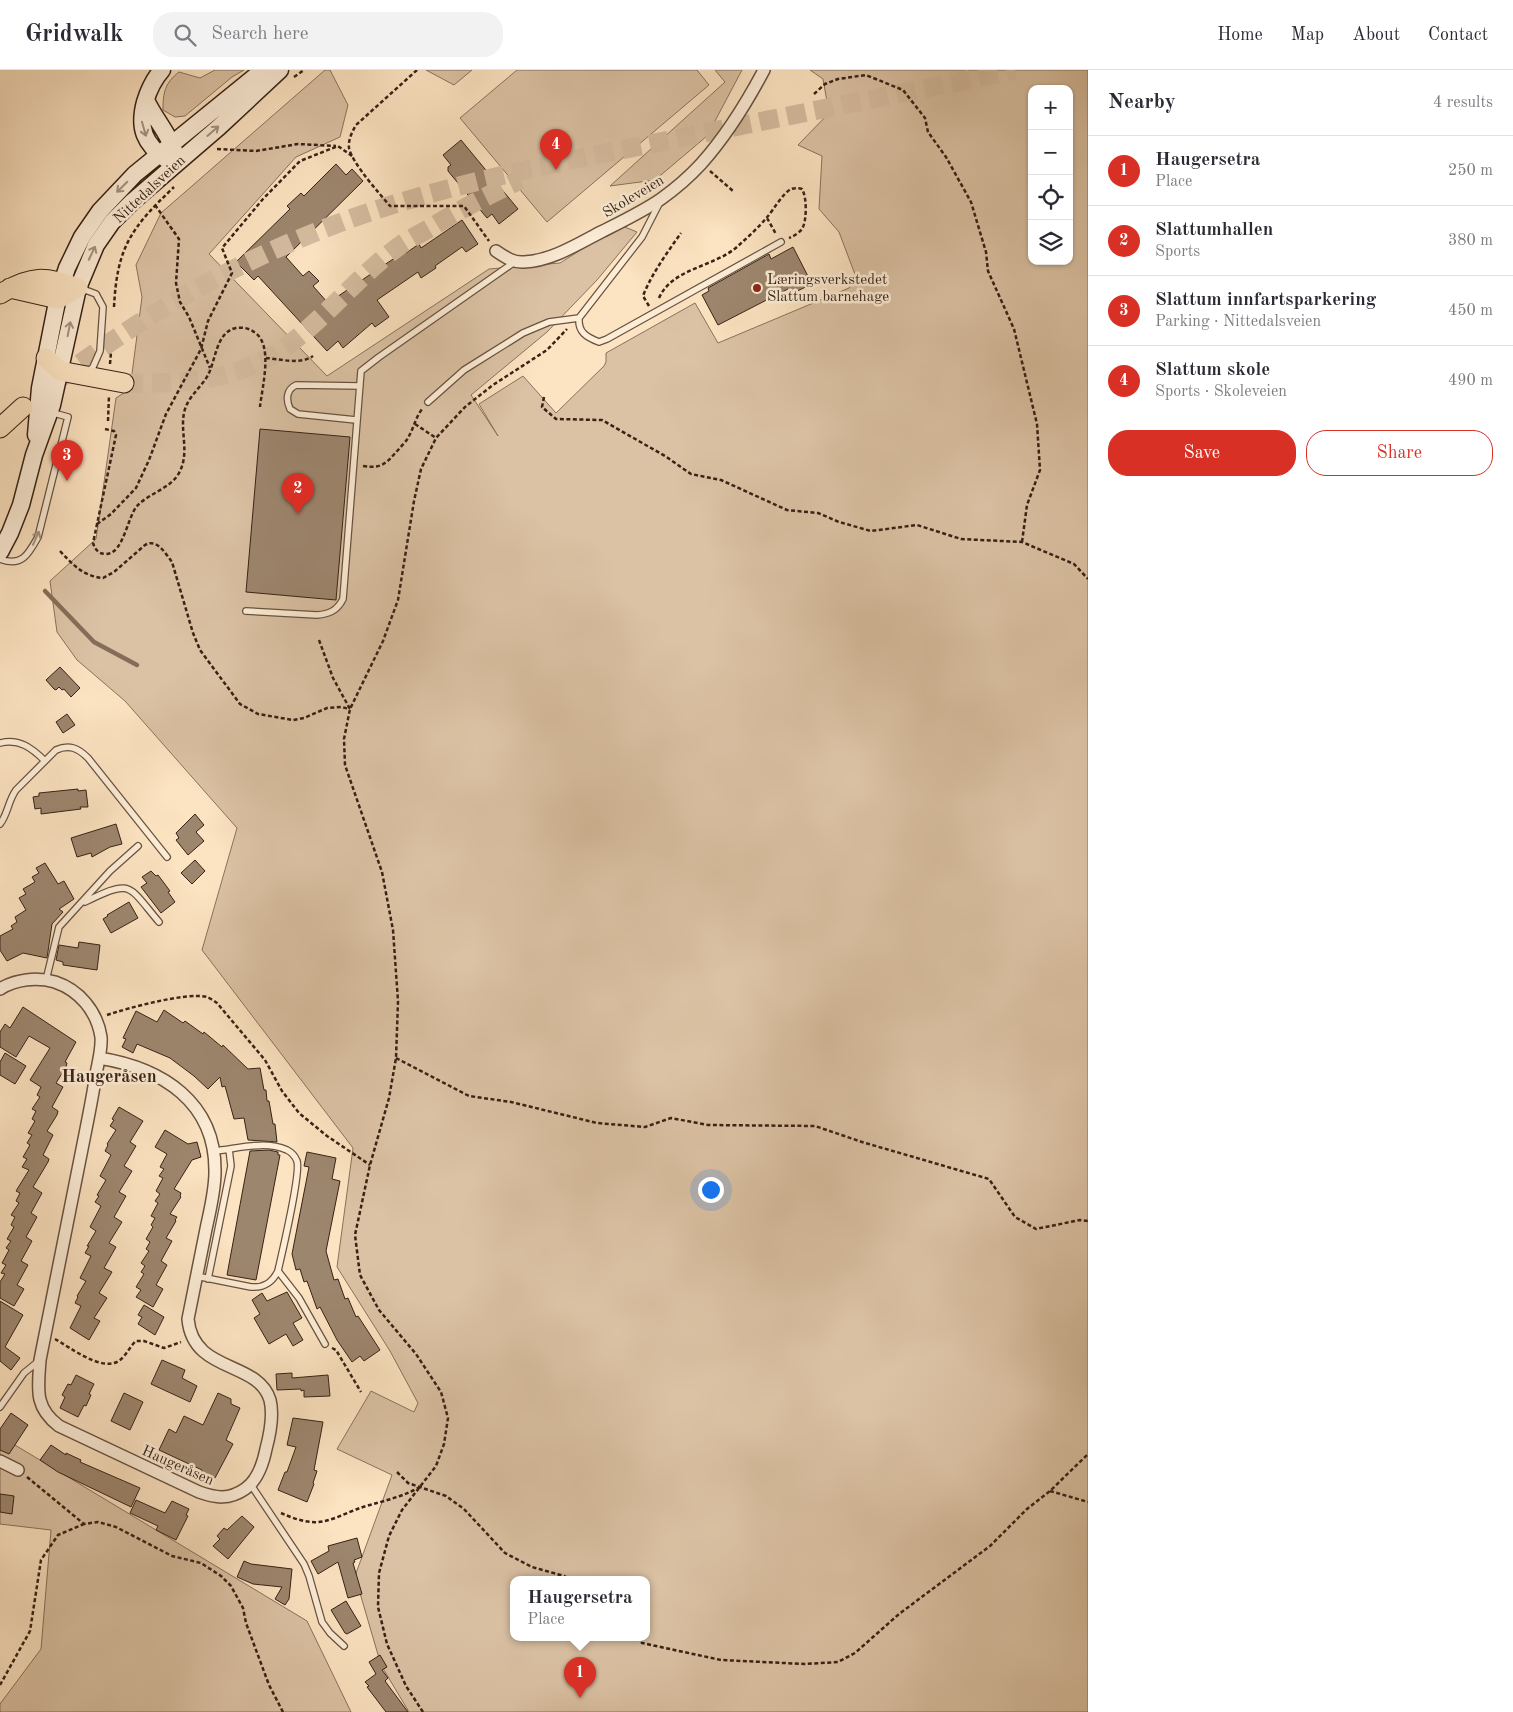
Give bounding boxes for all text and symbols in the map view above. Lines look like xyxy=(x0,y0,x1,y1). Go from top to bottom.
search box xyxy=(153,12,503,57)
icon: search xyxy=(171,21,199,49)
text: Gridwalk xyxy=(25,23,123,47)
text: Search here xyxy=(211,25,309,44)
text: Home xyxy=(1217,26,1263,44)
text: Map xyxy=(1291,26,1324,44)
text: About xyxy=(1352,26,1400,44)
text: Contact xyxy=(1428,26,1488,44)
map controls xyxy=(1028,85,1073,265)
button: + xyxy=(1028,85,1073,130)
text: Nearby xyxy=(1108,92,1176,113)
text: 4 results xyxy=(1433,95,1493,111)
one-way arrow xyxy=(140,121,149,137)
one-way arrow xyxy=(207,126,220,137)
pin: 4 xyxy=(540,129,572,170)
button: − xyxy=(1028,130,1073,175)
text: Haugersetra xyxy=(1155,151,1260,170)
street label: Nittedalsveien xyxy=(111,153,189,227)
text: 1 xyxy=(1119,163,1129,179)
text: 250 m xyxy=(1448,163,1493,179)
street label: Skoleveien xyxy=(600,173,667,221)
text: Place xyxy=(1155,174,1192,190)
button: locate xyxy=(1028,175,1073,220)
one-way arrow xyxy=(116,181,128,193)
button: layers xyxy=(1028,220,1073,265)
text: Slattumhallen xyxy=(1155,221,1273,240)
text: 2 xyxy=(1119,233,1129,249)
text: 380 m xyxy=(1448,233,1493,249)
text: Sports xyxy=(1155,244,1200,260)
one-way arrow xyxy=(88,246,98,261)
place label: Læringsverkstedet Slattum barnehage xyxy=(767,273,889,305)
marker: Læringsverkstedet Slattum barnehage xyxy=(751,282,763,294)
text: Slattum innfartsparkering xyxy=(1155,291,1376,310)
text: 3 xyxy=(1119,303,1129,319)
text: 450 m xyxy=(1448,303,1493,319)
text: Parking · Nittedalsveien xyxy=(1155,314,1321,330)
one-way arrow xyxy=(65,322,74,338)
text: Slattum skole xyxy=(1155,361,1270,380)
text: 4 xyxy=(1119,373,1129,389)
text: 490 m xyxy=(1448,373,1493,389)
text: Sports · Skoleveien xyxy=(1155,384,1287,400)
button: Save xyxy=(1108,430,1296,476)
button: Share xyxy=(1306,430,1493,476)
pin: 3 xyxy=(51,440,83,481)
pin: 2 xyxy=(282,473,314,514)
one-way arrow xyxy=(32,531,42,546)
district label: Haugeråsen xyxy=(61,1068,157,1086)
your location xyxy=(698,1177,724,1203)
street label: Haugeråsen xyxy=(139,1444,216,1489)
popup xyxy=(510,1576,650,1641)
text: Haugersetra xyxy=(527,1589,633,1608)
text: Place xyxy=(527,1612,565,1628)
pin: 1 xyxy=(564,1657,596,1698)

